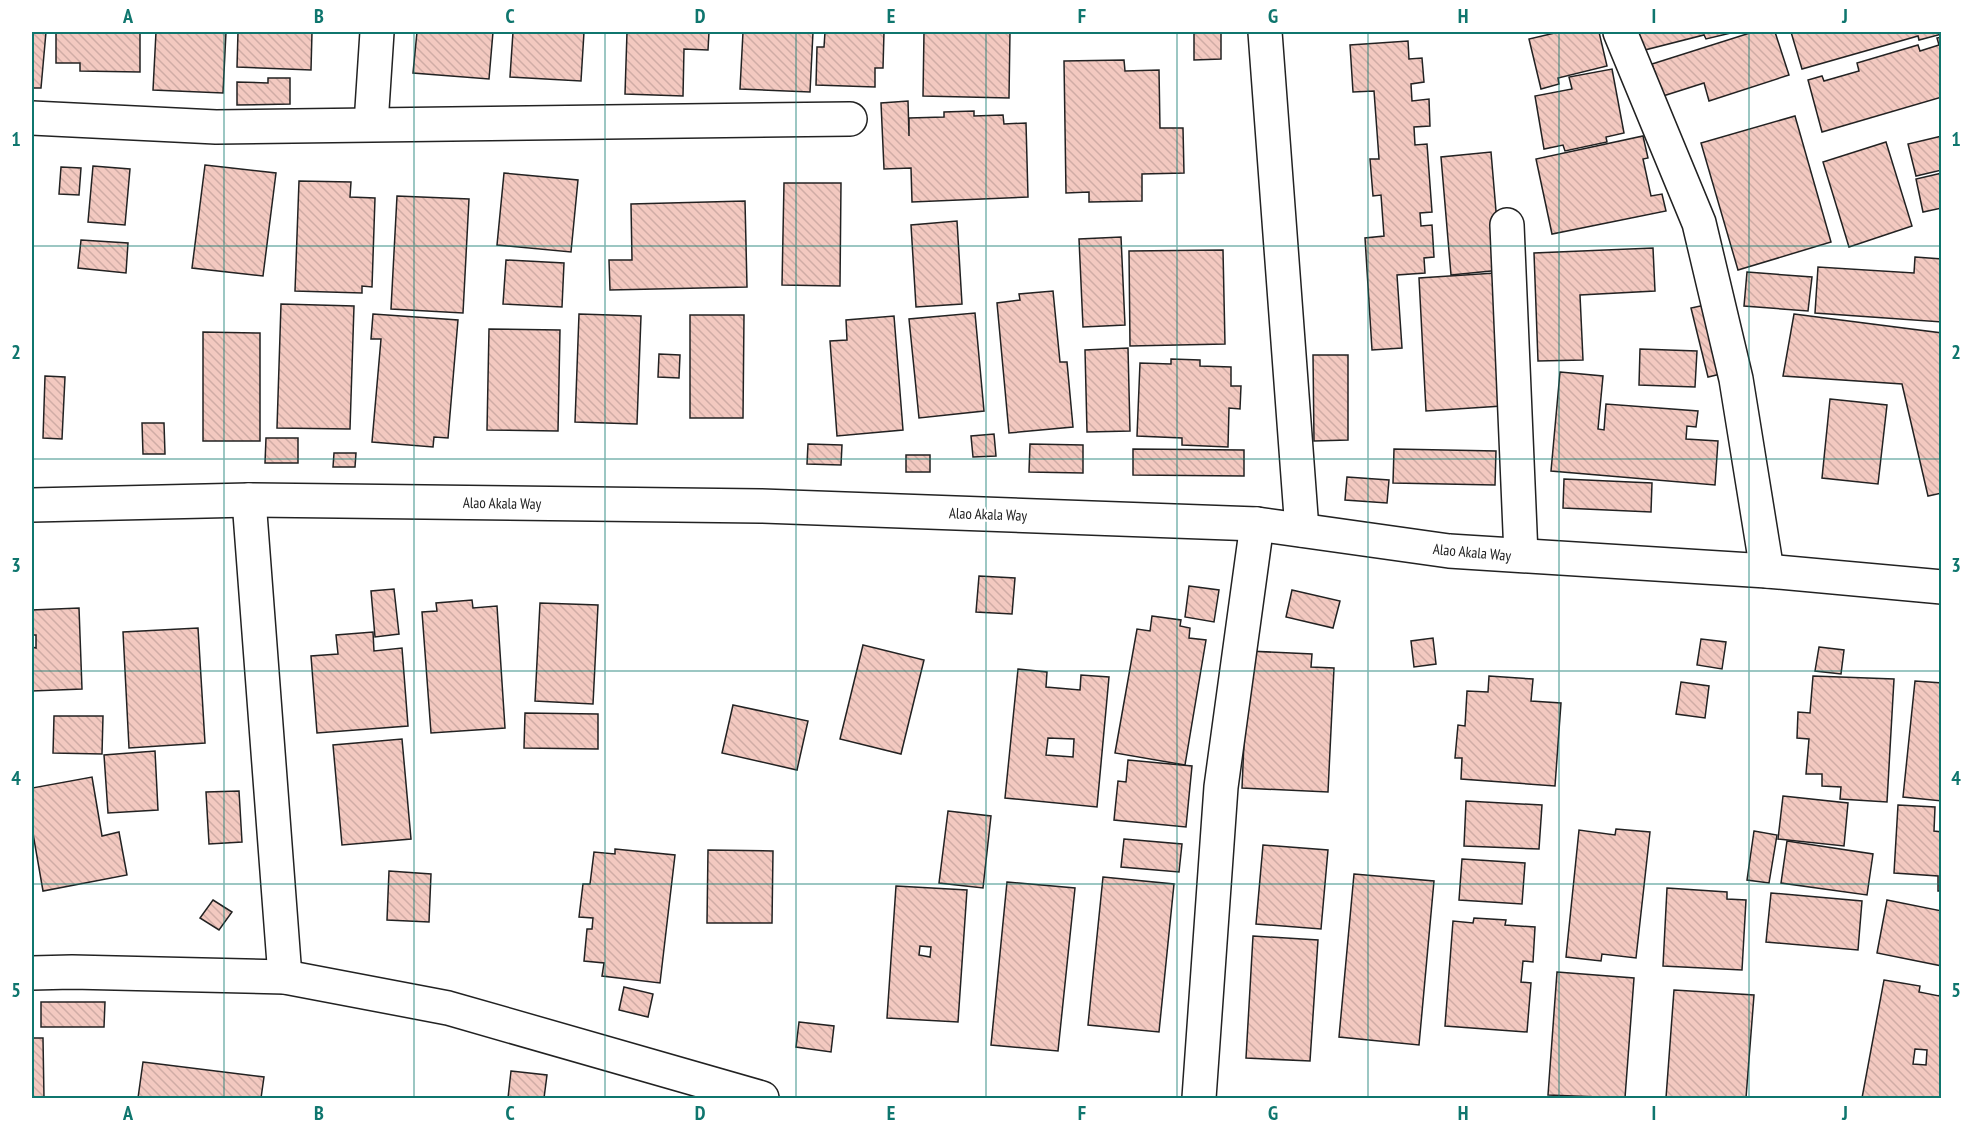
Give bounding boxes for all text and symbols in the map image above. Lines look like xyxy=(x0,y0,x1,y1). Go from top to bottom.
text: A xyxy=(122,3,134,29)
text: B xyxy=(314,3,324,29)
text: C xyxy=(505,3,515,29)
text: D xyxy=(695,3,706,29)
text: E xyxy=(887,3,895,29)
text: F xyxy=(1078,3,1086,29)
text: G xyxy=(1268,3,1278,29)
text: H xyxy=(1458,3,1468,29)
text: I xyxy=(1652,3,1656,29)
text: J xyxy=(1841,3,1848,29)
text: 1 xyxy=(11,126,21,152)
text: 1 xyxy=(1951,126,1961,152)
text: 2 xyxy=(11,339,21,365)
text: 2 xyxy=(1951,339,1961,365)
street label: Alao Akala Way xyxy=(463,493,542,513)
street label: Alao Akala Way xyxy=(948,503,1028,525)
street label: Alao Akala Way xyxy=(1432,539,1512,565)
text: 3 xyxy=(11,552,21,578)
text: 3 xyxy=(1951,552,1961,578)
text: 4 xyxy=(11,765,21,791)
text: 4 xyxy=(1951,765,1961,791)
text: 5 xyxy=(11,977,21,1003)
text: 5 xyxy=(1951,977,1961,1003)
text: A xyxy=(122,1100,134,1126)
text: B xyxy=(314,1100,324,1126)
text: C xyxy=(505,1100,515,1126)
text: D xyxy=(695,1100,706,1126)
text: E xyxy=(887,1100,895,1126)
text: F xyxy=(1078,1100,1086,1126)
text: G xyxy=(1268,1100,1278,1126)
text: H xyxy=(1458,1100,1468,1126)
text: I xyxy=(1652,1100,1656,1126)
text: J xyxy=(1841,1100,1848,1126)

